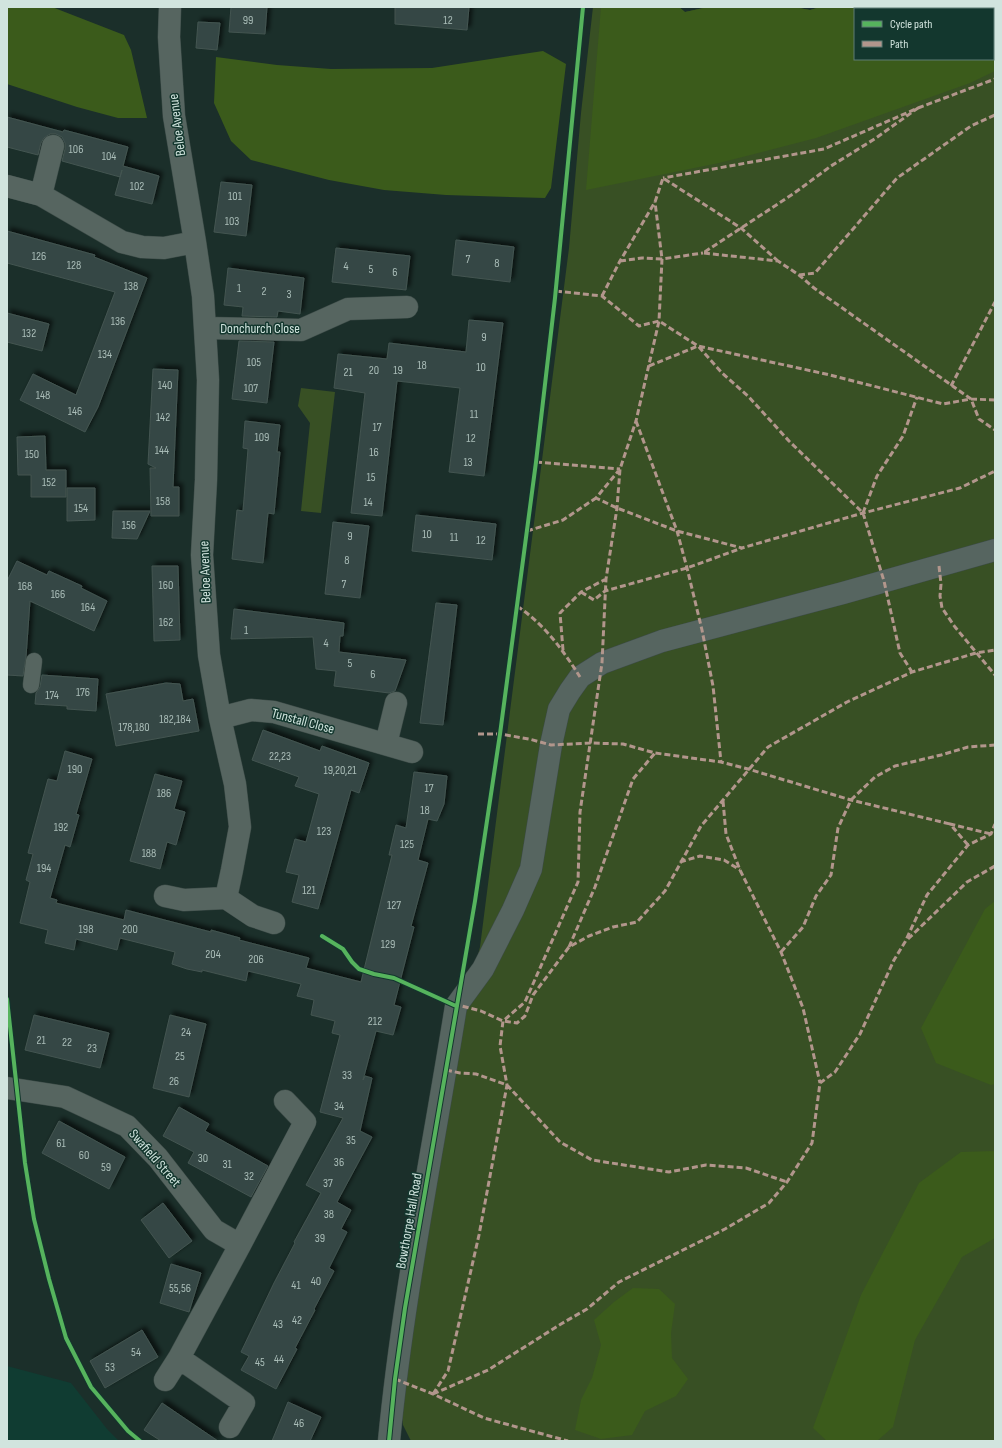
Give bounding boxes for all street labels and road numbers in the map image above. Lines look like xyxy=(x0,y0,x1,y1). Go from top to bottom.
street label: Beloe Avenue xyxy=(165,93,189,157)
street label: Donchurch Close xyxy=(220,320,300,337)
street label: Beloe Avenue xyxy=(195,541,215,603)
street label: Tunstall Close xyxy=(270,704,336,738)
street label: Swafield Street xyxy=(125,1126,185,1190)
street label: Bowthorpe Hall Road xyxy=(392,1172,426,1270)

